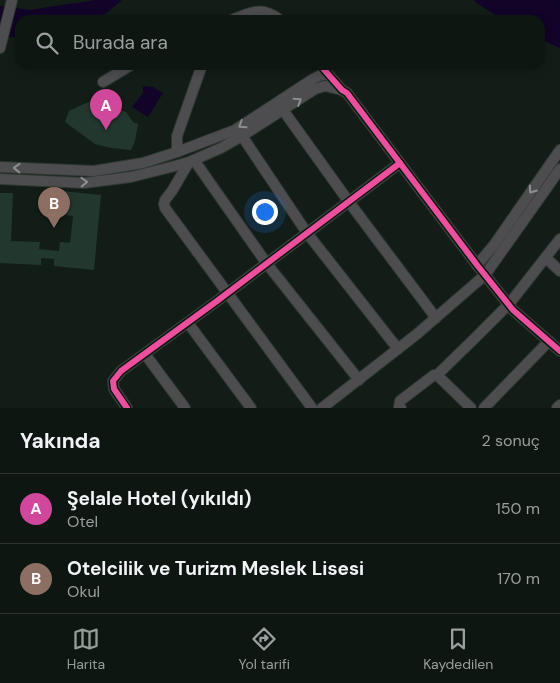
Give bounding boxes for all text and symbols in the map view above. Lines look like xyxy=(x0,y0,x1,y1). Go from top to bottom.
search box xyxy=(15,15,545,70)
icon: search xyxy=(33,29,61,57)
text: Burada ara xyxy=(73,30,168,55)
pin: A xyxy=(90,89,122,130)
one-way arrow xyxy=(292,97,301,107)
one-way arrow xyxy=(238,119,247,128)
one-way arrow xyxy=(13,162,21,173)
one-way arrow xyxy=(80,177,88,187)
one-way arrow xyxy=(529,184,538,194)
pin: B xyxy=(38,187,70,228)
your location xyxy=(252,199,278,225)
text: Yakında xyxy=(20,427,101,455)
text: 2 sonuç xyxy=(482,430,540,451)
text: Şelale Hotel (yıkıldı) xyxy=(67,486,251,511)
text: A xyxy=(30,498,42,519)
text: 150 m xyxy=(496,498,540,519)
text: Otel xyxy=(67,511,98,532)
text: Otelcilik ve Turizm Meslek Lisesi xyxy=(67,556,364,581)
text: B xyxy=(31,568,41,589)
text: 170 m xyxy=(497,568,540,589)
text: Okul xyxy=(67,581,100,602)
tab: Harita xyxy=(67,625,105,673)
tab: Yol tarifi xyxy=(239,625,290,673)
tab: Kaydedilen xyxy=(423,625,493,673)

